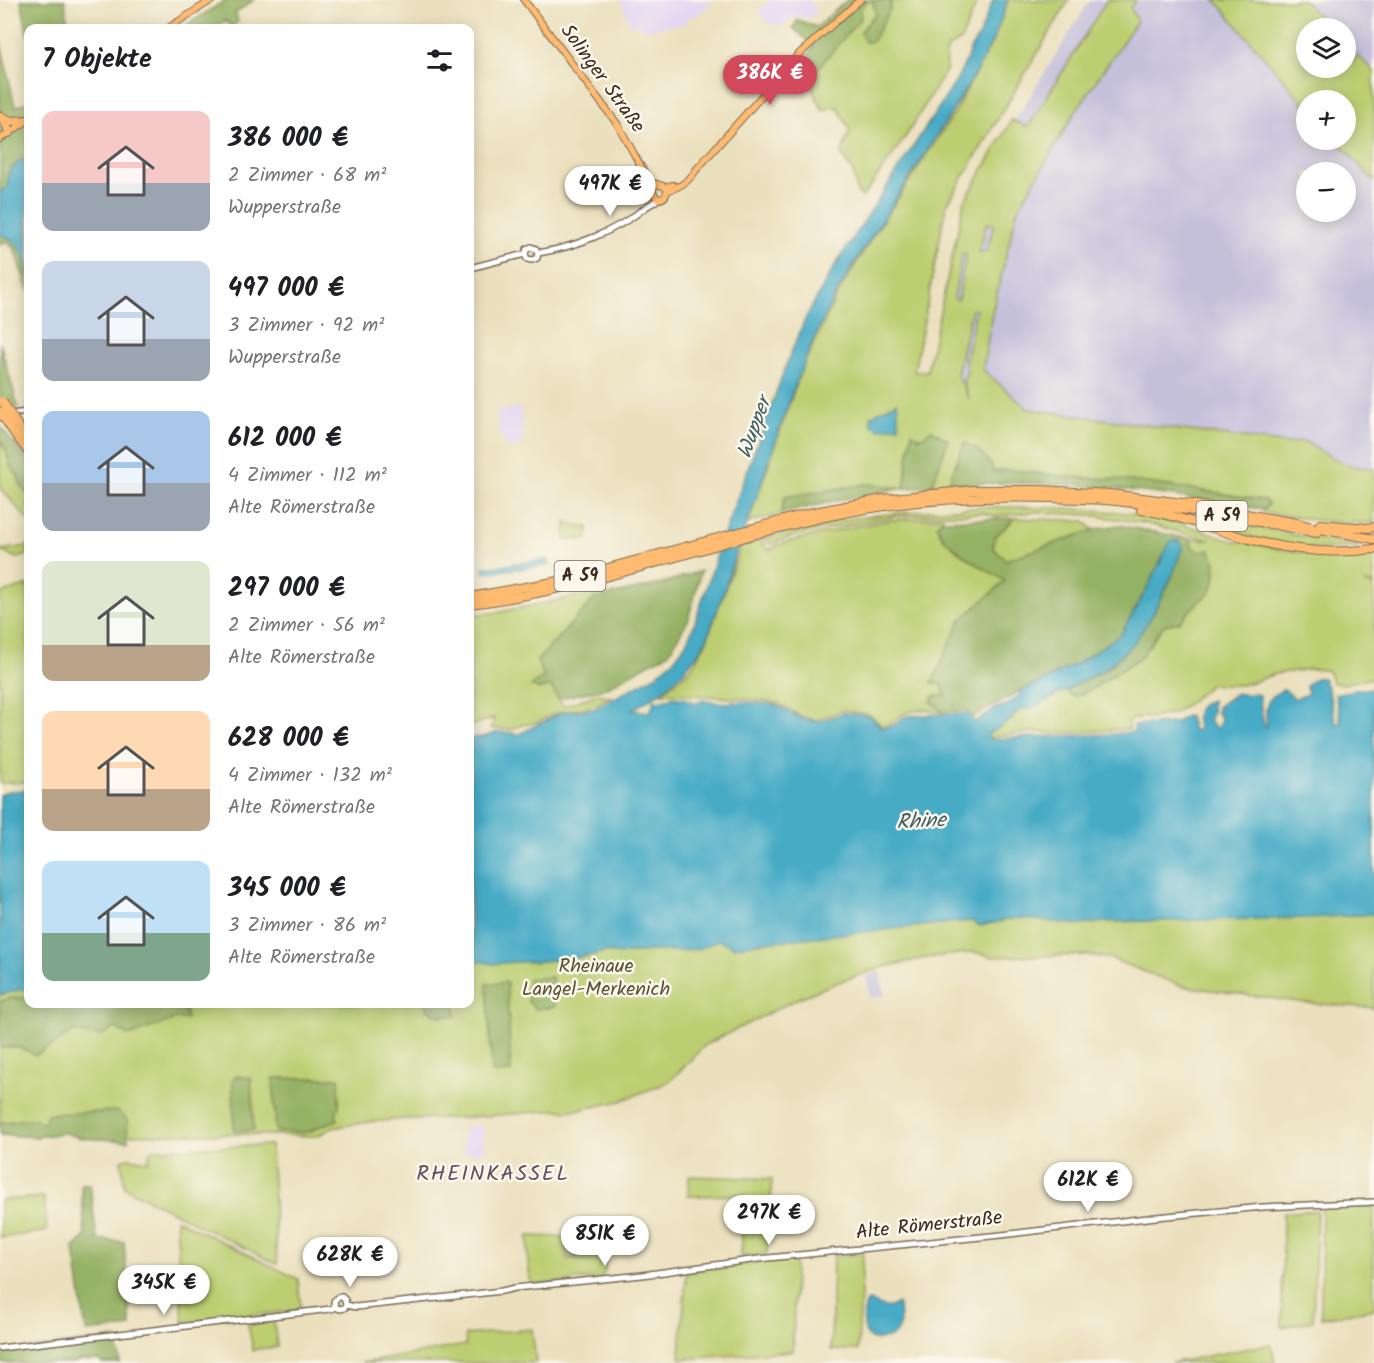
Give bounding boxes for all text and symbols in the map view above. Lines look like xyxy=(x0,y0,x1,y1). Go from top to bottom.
street label: Solinger Straße xyxy=(551,18,653,140)
map controls xyxy=(1296,18,1356,222)
button: layers xyxy=(1296,18,1356,78)
text: 7 Objekte xyxy=(42,39,152,81)
icon: filters xyxy=(423,44,456,77)
pin: 386K € xyxy=(721,55,819,106)
text: 386K € xyxy=(737,58,803,90)
button: + xyxy=(1296,90,1356,150)
text: 386 000 € xyxy=(228,118,348,160)
icon: home xyxy=(90,135,162,207)
text: 2 Zimmer · 68 m² xyxy=(228,160,386,192)
button: − xyxy=(1296,162,1356,222)
pin: 497K € xyxy=(561,166,659,217)
text: 497K € xyxy=(579,169,641,201)
text: Wupperstraße xyxy=(228,192,341,224)
text: 497 000 € xyxy=(228,268,344,310)
icon: home xyxy=(90,285,162,357)
text: 3 Zimmer · 92 m² xyxy=(228,310,384,342)
text: Wupperstraße xyxy=(228,342,341,374)
water label: Wupper xyxy=(729,389,783,463)
text: 612 000 € xyxy=(228,418,342,460)
icon: home xyxy=(90,435,162,507)
text: 4 Zimmer · 112 m² xyxy=(228,460,387,492)
text: Alte Römerstraße xyxy=(228,492,375,524)
road number: A 59 xyxy=(1196,501,1248,531)
road number: A 59 xyxy=(554,561,606,591)
text: 297 000 € xyxy=(228,568,345,610)
icon: home xyxy=(90,585,162,657)
text: 2 Zimmer · 56 m² xyxy=(228,610,385,642)
text: Alte Römerstraße xyxy=(228,642,375,674)
text: 628 000 € xyxy=(228,718,349,760)
icon: home xyxy=(90,735,162,807)
text: 4 Zimmer · 132 m² xyxy=(228,760,392,792)
text: Alte Römerstraße xyxy=(228,792,375,824)
water label: Rhine xyxy=(896,804,949,840)
text: 345 000 € xyxy=(228,868,346,910)
icon: home xyxy=(90,885,162,957)
text: 3 Zimmer · 86 m² xyxy=(228,910,386,942)
text: Alte Römerstraße xyxy=(228,942,375,974)
park label: Rheinaue Langel-Merkenich xyxy=(522,951,670,1006)
district label: RHEINKASSEL xyxy=(416,1157,570,1192)
pin: 612K € xyxy=(1039,1162,1137,1213)
text: 612K € xyxy=(1058,1165,1118,1197)
pin: 297K € xyxy=(720,1195,818,1246)
text: 297K € xyxy=(737,1198,801,1230)
street label: Alte Römerstraße xyxy=(854,1202,1004,1250)
pin: 851K € xyxy=(556,1216,654,1267)
text: 851K € xyxy=(575,1219,635,1251)
pin: 628K € xyxy=(301,1237,399,1288)
text: 628K € xyxy=(317,1240,383,1272)
pin: 345K € xyxy=(115,1265,213,1316)
text: 345K € xyxy=(132,1268,196,1300)

